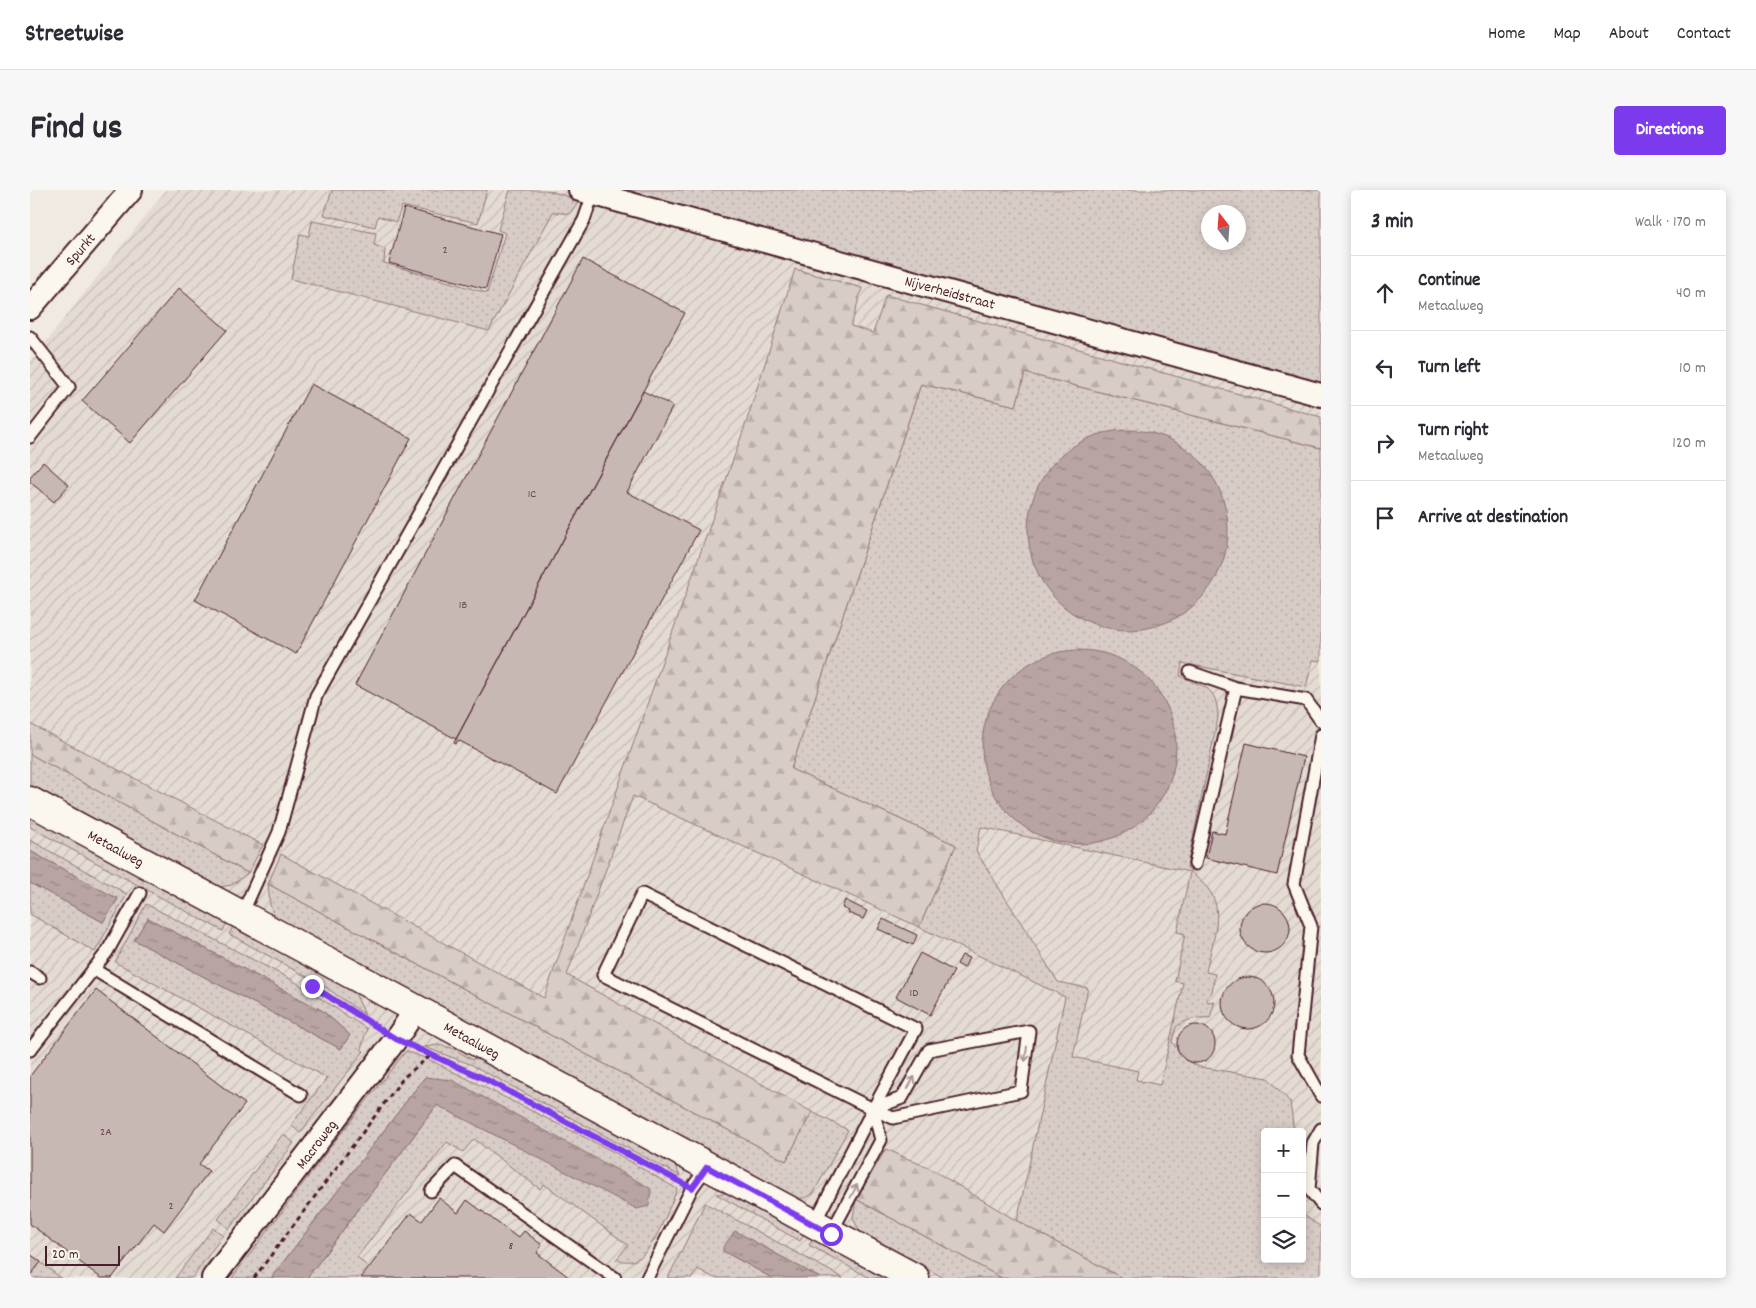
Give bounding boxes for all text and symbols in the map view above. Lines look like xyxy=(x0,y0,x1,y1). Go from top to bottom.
text: Streetwise xyxy=(25,18,124,52)
text: Home xyxy=(1488,22,1525,47)
text: Map xyxy=(1553,22,1581,47)
text: About xyxy=(1609,22,1649,47)
text: Contact xyxy=(1677,22,1731,47)
text: Find us xyxy=(30,105,122,155)
button: Directions xyxy=(1614,106,1726,155)
north arrow xyxy=(1201,205,1246,250)
text: 3 min xyxy=(1371,208,1413,238)
text: Walk · 170 m xyxy=(1635,211,1706,234)
street label: Spurkt xyxy=(61,229,102,272)
house number: 2 xyxy=(442,242,448,259)
text: Continue xyxy=(1418,268,1480,295)
street label: Nijverheidstraat xyxy=(902,271,998,317)
icon: ahead xyxy=(1371,279,1399,307)
text: 40 m xyxy=(1676,282,1706,305)
text: Metaalweg xyxy=(1418,295,1484,318)
icon: left xyxy=(1371,354,1399,382)
text: Turn left xyxy=(1418,355,1481,382)
text: 10 m xyxy=(1679,357,1706,380)
text: Turn right xyxy=(1418,418,1489,445)
icon: right xyxy=(1371,429,1399,457)
text: 120 m xyxy=(1672,432,1706,455)
text: Metaalweg xyxy=(1418,445,1484,468)
house number: 1C xyxy=(528,486,536,503)
icon: arrive xyxy=(1371,504,1399,532)
text: Arrive at destination xyxy=(1418,505,1568,532)
house number: 1B xyxy=(459,597,467,614)
street label: Metaalweg xyxy=(83,825,147,874)
route end xyxy=(301,975,324,998)
house number: 1D xyxy=(910,985,918,1002)
street label: Metaalweg xyxy=(439,1017,503,1066)
one-way arrow xyxy=(1021,1046,1031,1062)
one-way arrow xyxy=(906,1076,916,1090)
street label: Macroweg xyxy=(292,1116,344,1175)
house number: 2A xyxy=(100,1124,112,1141)
map controls xyxy=(1261,1128,1306,1263)
button: + xyxy=(1261,1128,1306,1173)
button: − xyxy=(1261,1173,1306,1218)
one-way arrow xyxy=(849,1183,859,1198)
house number: 2 xyxy=(168,1198,174,1215)
button: layers xyxy=(1261,1218,1306,1263)
route start xyxy=(820,1223,843,1246)
house number: 8 xyxy=(509,1238,514,1255)
scale bar xyxy=(45,1243,120,1266)
text: 20 m xyxy=(52,1245,79,1265)

